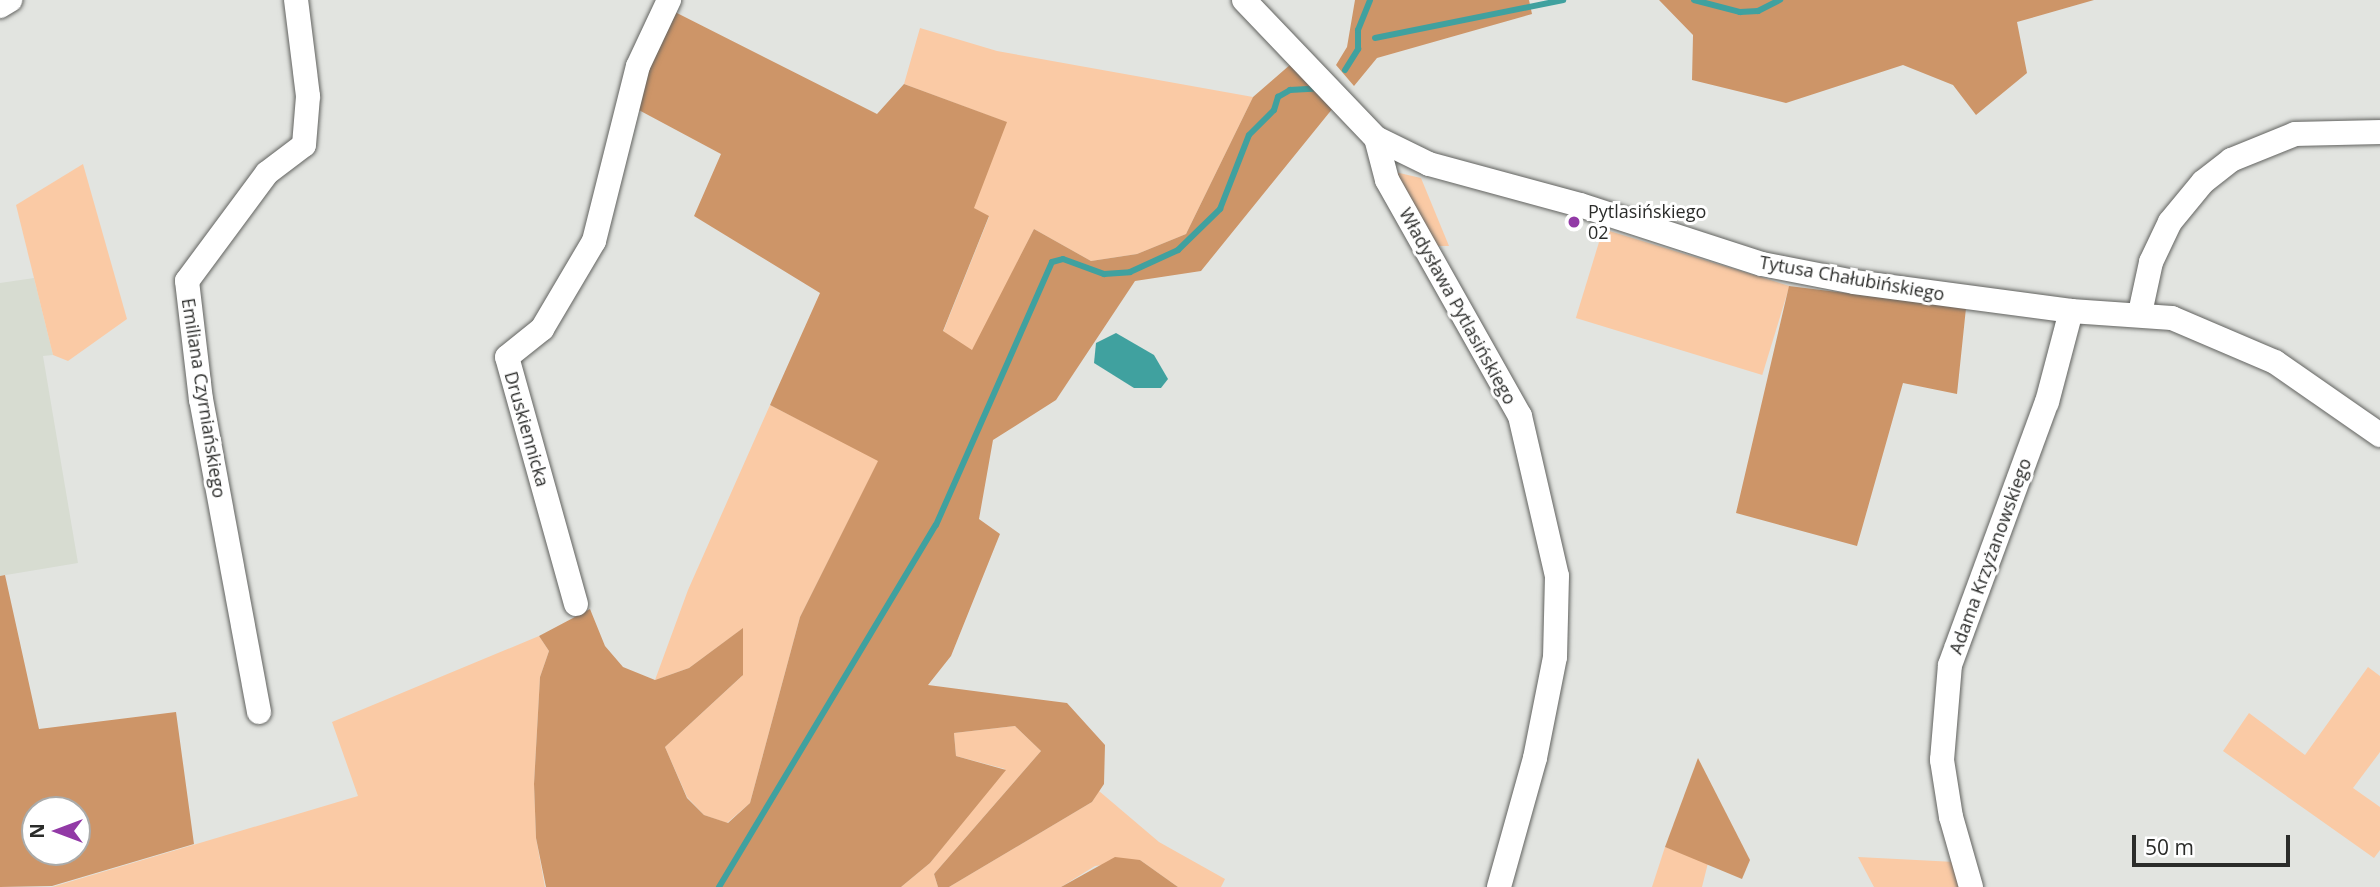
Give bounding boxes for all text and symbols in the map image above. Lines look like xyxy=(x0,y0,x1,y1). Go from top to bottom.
place label: Pytlasińskiego 02 xyxy=(1588,201,1706,244)
street label: Władysława Pytlasińskiego xyxy=(1395,204,1521,408)
marker: Pytlasińskiego 02 xyxy=(1566,214,1582,230)
street label: Tytusa Chałubińskiego xyxy=(1758,251,1946,305)
street label: Emiliana Czyrniańskiego xyxy=(178,297,230,499)
street label: Druskiennicka xyxy=(500,369,554,489)
street label: Adama Krzyżanowskiego xyxy=(1944,455,2036,657)
north arrow xyxy=(21,796,91,866)
scale bar xyxy=(2135,820,2292,864)
text: N xyxy=(24,823,50,839)
text: 50 m xyxy=(2145,833,2194,861)

